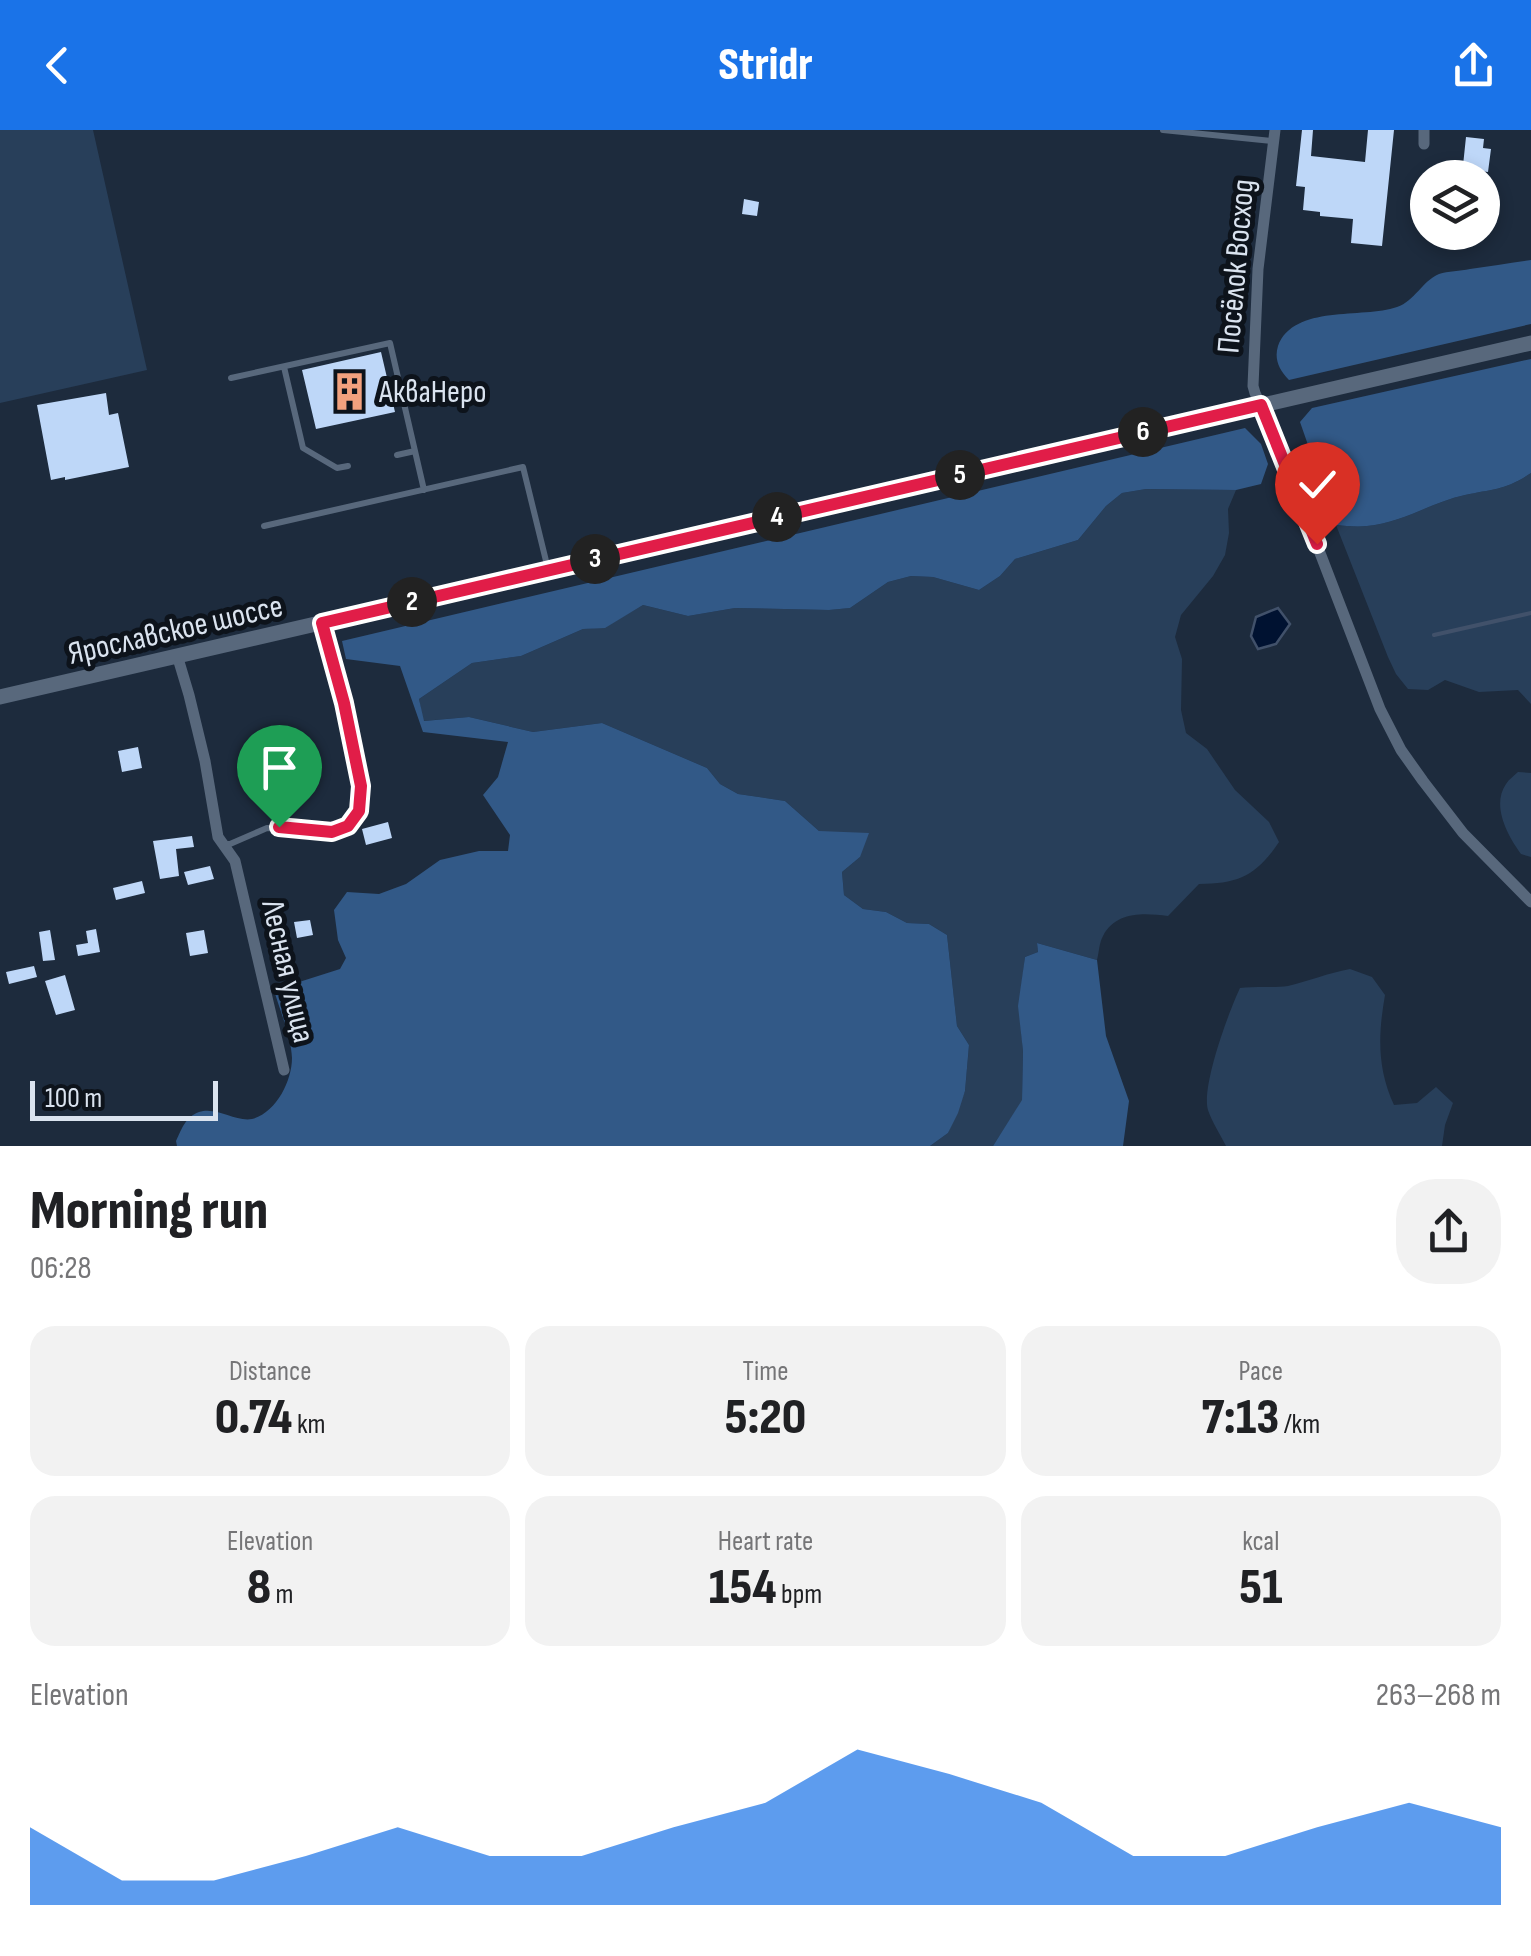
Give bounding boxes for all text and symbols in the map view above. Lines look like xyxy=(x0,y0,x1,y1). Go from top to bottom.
icon: back xyxy=(30,38,85,93)
text: Stridr xyxy=(718,38,813,93)
icon: share xyxy=(1446,38,1501,93)
map controls xyxy=(1410,160,1500,250)
button: layers xyxy=(1410,160,1500,250)
street label: Посёлок Восход xyxy=(1209,177,1264,355)
building icon: АкваНеро xyxy=(328,370,370,412)
place label: АкваНеро xyxy=(378,373,487,412)
pin: 6 xyxy=(1118,407,1168,457)
text: 6 xyxy=(1136,415,1150,448)
pin xyxy=(1275,442,1360,545)
pin: 5 xyxy=(935,450,985,500)
icon: check xyxy=(1290,457,1345,512)
text: 5 xyxy=(954,458,966,491)
pin: 4 xyxy=(752,492,802,542)
text: 4 xyxy=(770,500,784,533)
pin: 3 xyxy=(570,534,620,584)
text: 3 xyxy=(589,542,601,575)
pin: 2 xyxy=(387,577,437,627)
text: 2 xyxy=(406,585,418,618)
street label: Ярославское шоссе xyxy=(64,587,286,674)
pin xyxy=(237,725,322,828)
icon: arrive xyxy=(252,740,307,795)
street label: Лесная улица xyxy=(252,895,323,1046)
scale bar xyxy=(30,1076,218,1120)
text: 100 m xyxy=(45,1082,102,1115)
text: Morning run xyxy=(30,1178,268,1245)
button: share xyxy=(1396,1179,1501,1284)
text: 06:28 xyxy=(30,1249,92,1288)
text: Distance xyxy=(229,1355,311,1388)
text: Time xyxy=(743,1355,788,1388)
text: Pace xyxy=(1239,1355,1283,1388)
text: 0.74 xyxy=(215,1388,292,1448)
text: 5:20 xyxy=(725,1388,806,1448)
text: 7:13 xyxy=(1201,1388,1279,1448)
text: km xyxy=(292,1408,326,1441)
text: /km xyxy=(1279,1408,1320,1441)
text: Elevation xyxy=(227,1525,313,1558)
text: Heart rate xyxy=(718,1525,813,1558)
text: kcal xyxy=(1242,1525,1279,1558)
text: 8 xyxy=(247,1558,271,1618)
text: 154 xyxy=(709,1558,777,1618)
text: 51 xyxy=(1239,1558,1282,1618)
text: m xyxy=(271,1578,294,1611)
text: bpm xyxy=(777,1578,822,1611)
text: Elevation xyxy=(30,1676,129,1715)
text: 263–268 m xyxy=(1376,1676,1501,1715)

